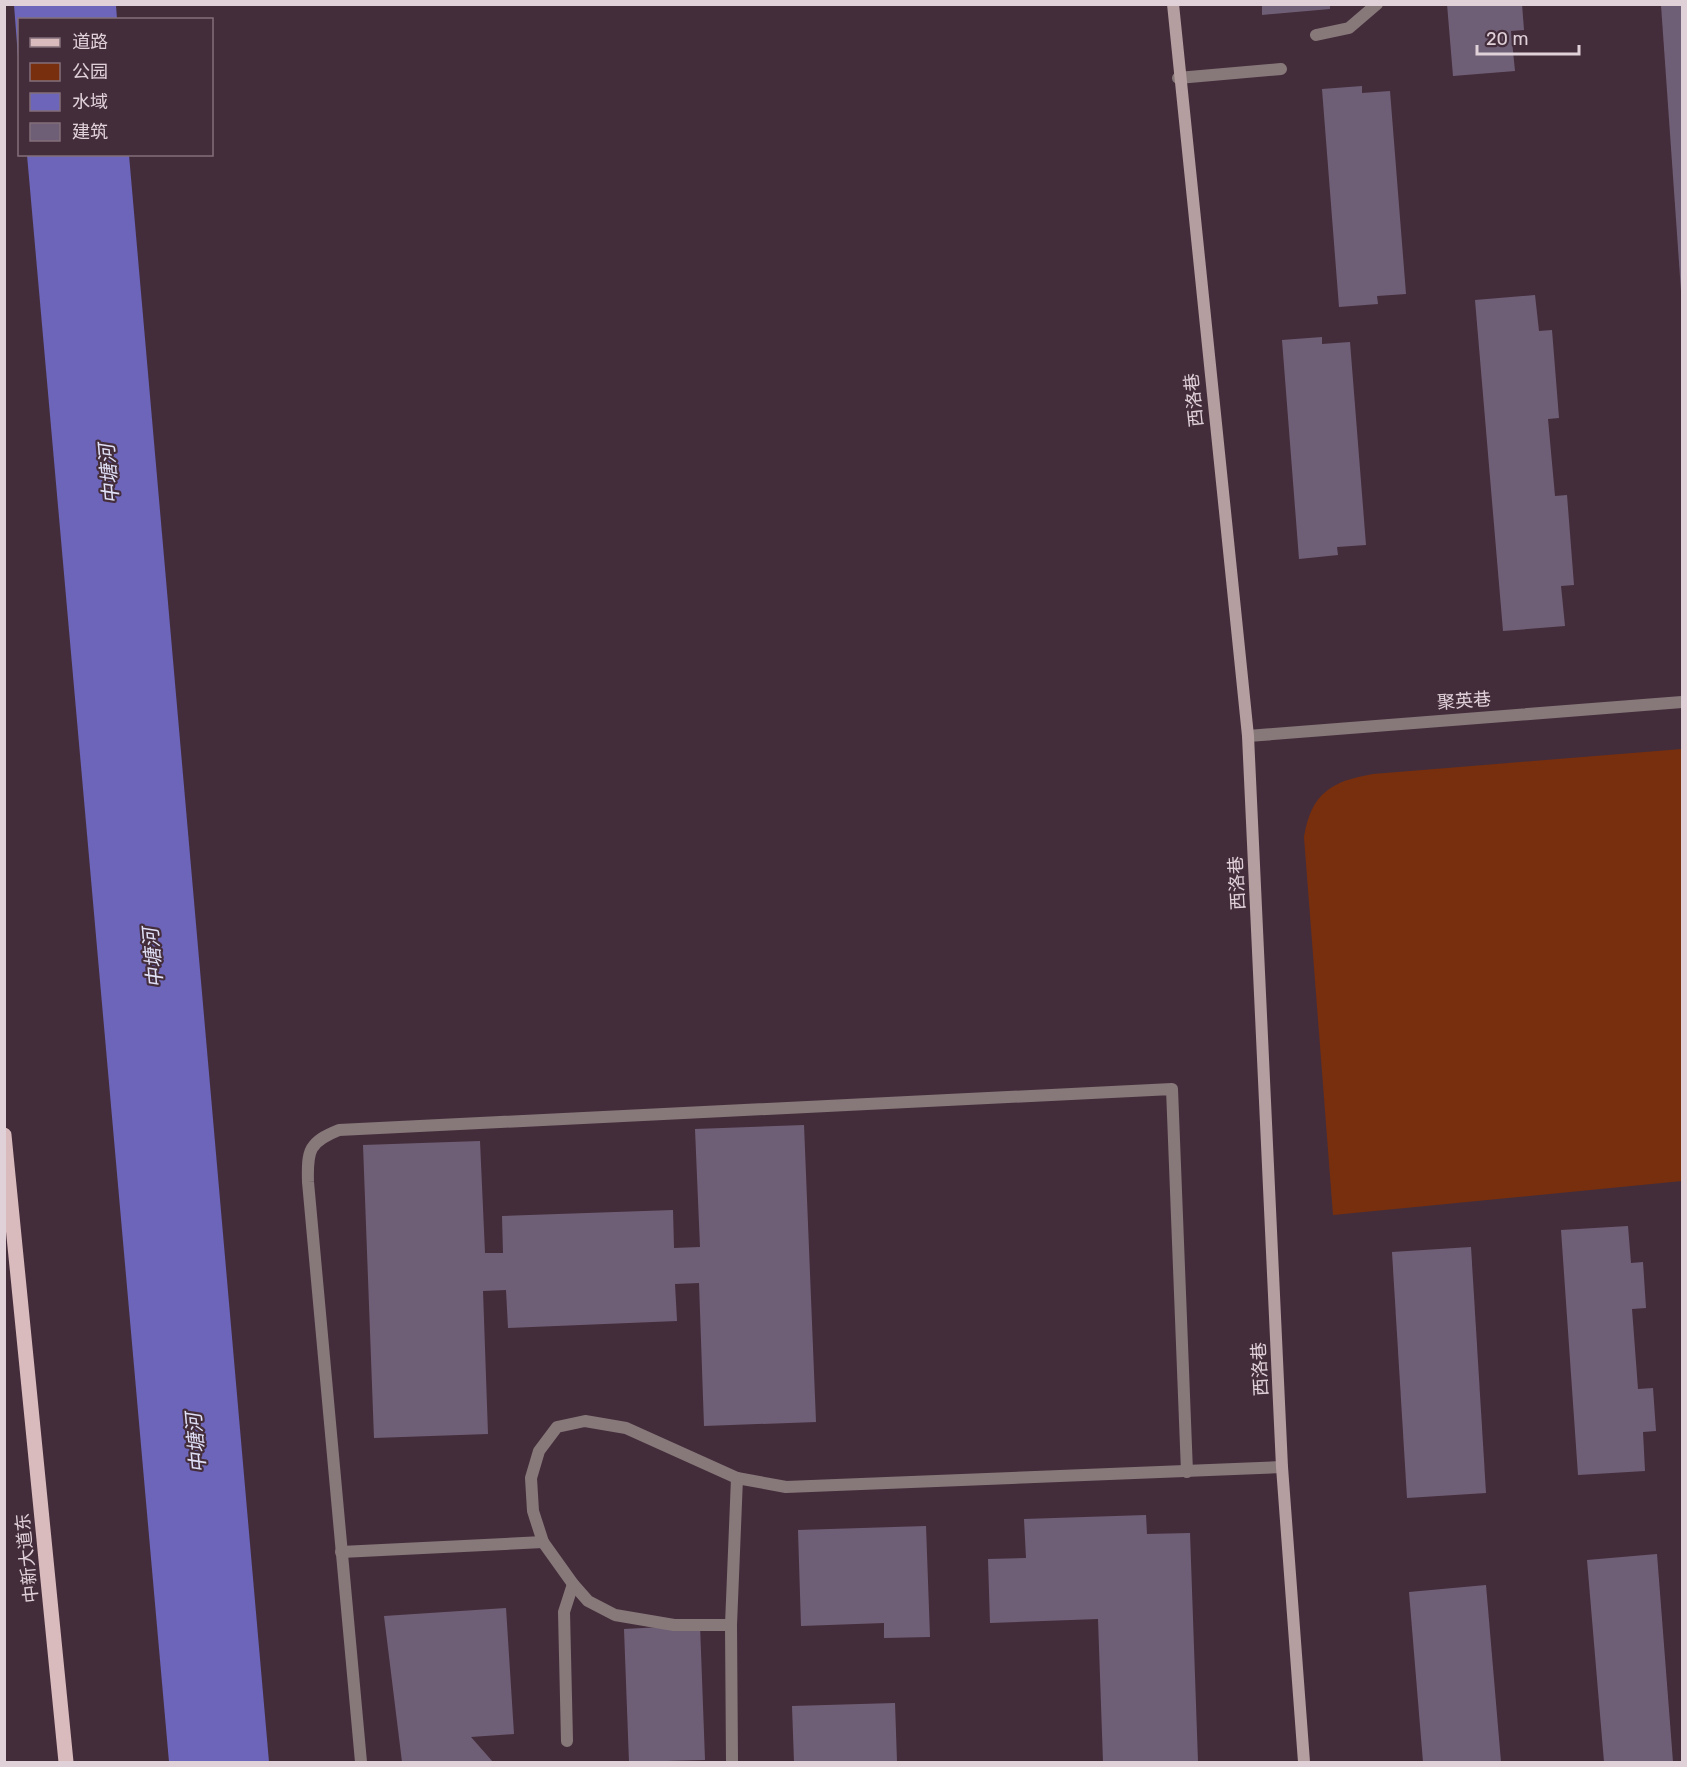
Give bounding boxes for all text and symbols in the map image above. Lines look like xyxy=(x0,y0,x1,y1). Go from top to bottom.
legend xyxy=(18,18,213,156)
scale bar xyxy=(1477,18,1579,56)
text: 20 m xyxy=(1486,28,1528,50)
text: 道路 xyxy=(72,31,108,53)
text: 公园 xyxy=(72,61,108,83)
text: 水域 xyxy=(72,91,108,113)
text: 建筑 xyxy=(72,121,108,143)
street label: 西洛巷 xyxy=(1180,372,1208,428)
water label: 中塘河 xyxy=(94,439,124,505)
street label: 聚英巷 xyxy=(1436,688,1492,714)
street label: 西洛巷 xyxy=(1225,855,1249,911)
water label: 中塘河 xyxy=(138,923,168,989)
street label: 西洛巷 xyxy=(1248,1341,1272,1397)
water label: 中塘河 xyxy=(181,1408,211,1474)
street label: 中新大道东 xyxy=(11,1512,43,1604)

